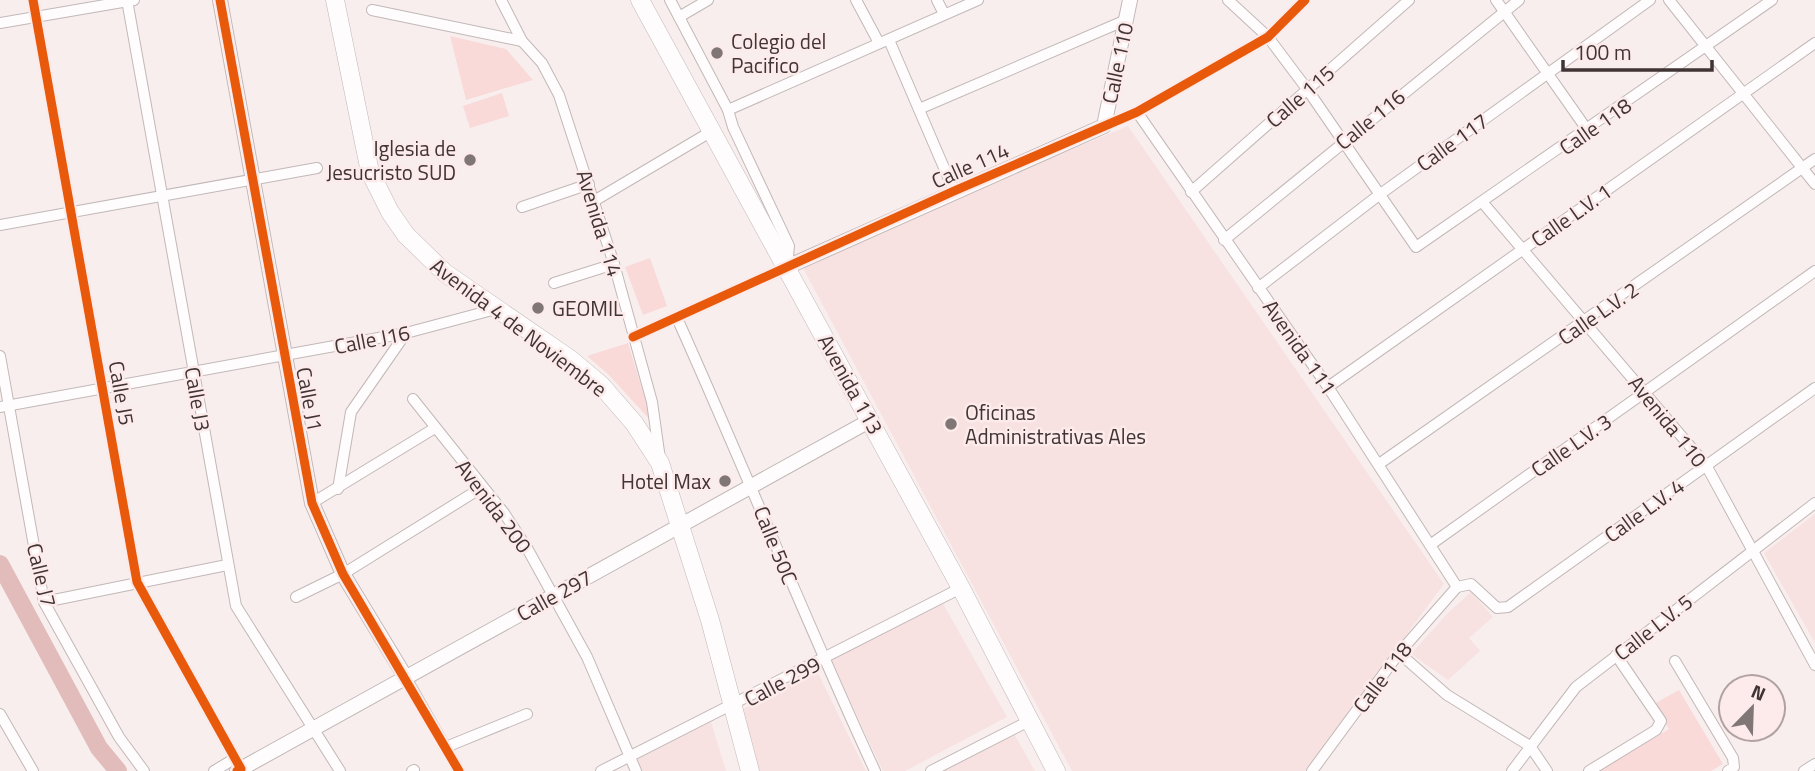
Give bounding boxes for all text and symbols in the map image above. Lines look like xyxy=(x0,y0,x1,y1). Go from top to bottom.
street label: Calle 110 xyxy=(1093,19,1141,107)
place label: Colegio del Pacifico xyxy=(731,25,826,81)
scale bar xyxy=(1563,28,1712,72)
text: 100 m xyxy=(1574,36,1631,68)
marker: Colegio del Pacifico xyxy=(709,45,725,61)
street label: Calle 115 xyxy=(1259,57,1341,135)
street label: Calle 116 xyxy=(1328,81,1412,157)
street label: Calle 118 xyxy=(1552,89,1638,163)
street label: Calle 117 xyxy=(1409,105,1495,179)
place label: Iglesia de Jesucristo SUD xyxy=(326,132,456,188)
street label: Calle 114 xyxy=(926,134,1014,196)
marker: Iglesia de Jesucristo SUD xyxy=(462,152,478,168)
street label: Avenida 114 xyxy=(569,166,631,280)
street label: Calle L.V. 1 xyxy=(1524,175,1618,255)
street label: Avenida 4 de Noviembre xyxy=(424,250,614,404)
street label: Calle L.V. 2 xyxy=(1551,273,1645,353)
place label: GEOMIL xyxy=(552,292,623,324)
street label: Avenida 111 xyxy=(1255,293,1345,401)
marker: GEOMIL xyxy=(530,300,546,316)
street label: Calle J16 xyxy=(331,316,413,362)
street label: Avenida 113 xyxy=(810,328,892,440)
street label: Calle J5 xyxy=(101,358,143,428)
street label: Calle J3 xyxy=(177,364,219,434)
street label: Calle J1 xyxy=(288,364,332,434)
street label: Avenida 110 xyxy=(1621,368,1715,474)
place label: Oficinas Administrativas Ales xyxy=(965,396,1146,452)
street label: Calle L.V. 3 xyxy=(1524,405,1618,485)
marker: Oficinas Administrativas Ales xyxy=(943,416,959,432)
street label: Avenida 200 xyxy=(448,452,540,560)
place label: Hotel Max xyxy=(621,465,711,497)
street label: Calle L.V. 4 xyxy=(1597,470,1691,550)
marker: Hotel Max xyxy=(717,473,733,489)
street label: Calle 50C xyxy=(746,501,806,589)
street label: Calle J7 xyxy=(19,540,65,610)
street label: Calle 297 xyxy=(510,561,598,629)
street label: Calle L.V. 5 xyxy=(1607,586,1699,668)
street label: Calle 118 xyxy=(1345,634,1420,719)
street label: Calle 299 xyxy=(738,648,826,714)
north arrow xyxy=(1717,673,1787,743)
text: N xyxy=(1747,676,1771,708)

